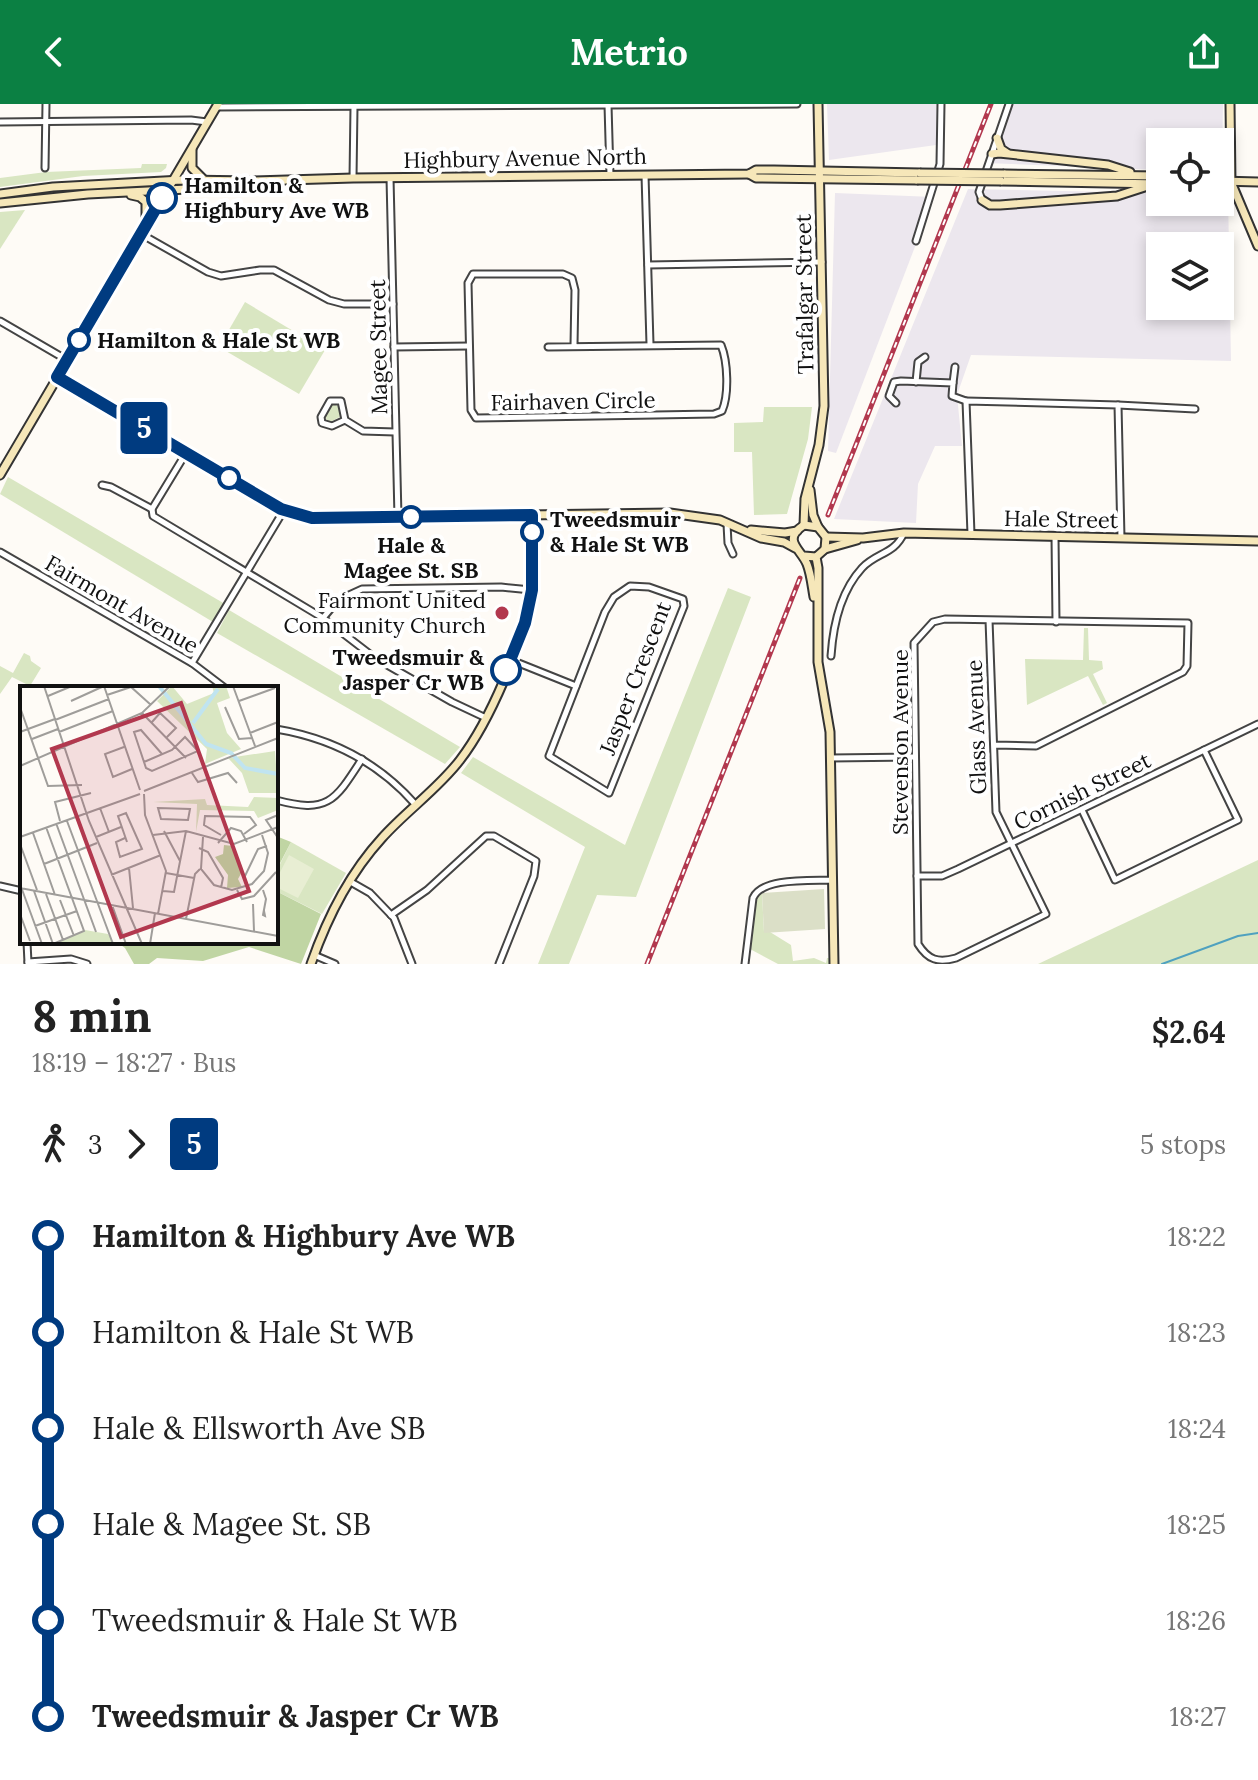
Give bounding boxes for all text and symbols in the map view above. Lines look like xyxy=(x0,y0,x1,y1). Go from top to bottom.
text: Metrio xyxy=(570,29,688,75)
icon: back xyxy=(32,30,76,74)
icon: share xyxy=(1182,30,1226,74)
map controls xyxy=(1146,128,1234,320)
button: locate xyxy=(1146,128,1234,216)
street label: Highbury Avenue North xyxy=(403,142,647,174)
place label: Hamilton & Highbury Ave WB xyxy=(184,171,369,224)
marker: Hamilton & Highbury Ave WB xyxy=(147,183,177,213)
street label: Trafalgar Street xyxy=(789,213,819,374)
button: layers xyxy=(1146,232,1234,320)
street label: Magee Street xyxy=(363,279,393,415)
place label: Hamilton & Hale St WB xyxy=(97,326,340,354)
marker: Hamilton & Hale St WB xyxy=(68,329,90,351)
street label: Fairhaven Circle xyxy=(490,386,656,416)
line badge: 5 xyxy=(118,402,170,454)
text: 5 xyxy=(136,410,152,446)
unlabelled marker xyxy=(218,467,240,489)
street label: Hale Street xyxy=(1004,504,1119,534)
place label: Tweedsmuir & Hale St WB xyxy=(550,505,689,558)
marker: Hale & Magee St. SB xyxy=(400,506,422,528)
marker: Tweedsmuir & Hale St WB xyxy=(521,521,543,543)
place label: Hale & Magee St. SB xyxy=(344,531,479,584)
street label: Fairmont Avenue xyxy=(40,549,204,659)
place label: Fairmont United Community Church xyxy=(283,586,486,639)
street label: Jasper Crescent xyxy=(593,597,677,759)
marker: Fairmont United Community Church xyxy=(493,604,511,622)
place label: Tweedsmuir & Jasper Cr WB xyxy=(333,643,484,696)
street label: Stevenson Avenue xyxy=(886,649,914,835)
marker: Tweedsmuir & Jasper Cr WB xyxy=(491,655,521,685)
street label: Glass Avenue xyxy=(960,659,992,795)
inset map xyxy=(20,686,278,944)
street label: Cornish Street xyxy=(1009,746,1155,836)
text: 8 min xyxy=(32,988,152,1044)
text: $2.64 xyxy=(1152,1013,1226,1051)
text: 18:19 – 18:27 · Bus xyxy=(32,1046,236,1079)
icon: walk xyxy=(32,1122,76,1166)
icon: forward xyxy=(114,1122,158,1166)
text: 5 xyxy=(186,1126,202,1162)
text: 3 xyxy=(88,1128,102,1161)
text: 5 stops xyxy=(1140,1128,1226,1161)
text: Hamilton & Highbury Ave WB xyxy=(92,1217,515,1255)
text: 18:22 xyxy=(1167,1220,1226,1253)
text: Hamilton & Hale St WB xyxy=(92,1313,414,1351)
text: 18:23 xyxy=(1167,1316,1226,1349)
text: Hale & Ellsworth Ave SB xyxy=(92,1409,425,1447)
text: 18:24 xyxy=(1168,1412,1226,1445)
text: Hale & Magee St. SB xyxy=(92,1505,371,1543)
text: 18:25 xyxy=(1167,1508,1226,1541)
text: Tweedsmuir & Hale St WB xyxy=(92,1601,458,1639)
text: 18:26 xyxy=(1166,1604,1226,1637)
text: Tweedsmuir & Jasper Cr WB xyxy=(92,1697,499,1735)
text: 18:27 xyxy=(1169,1700,1226,1733)

